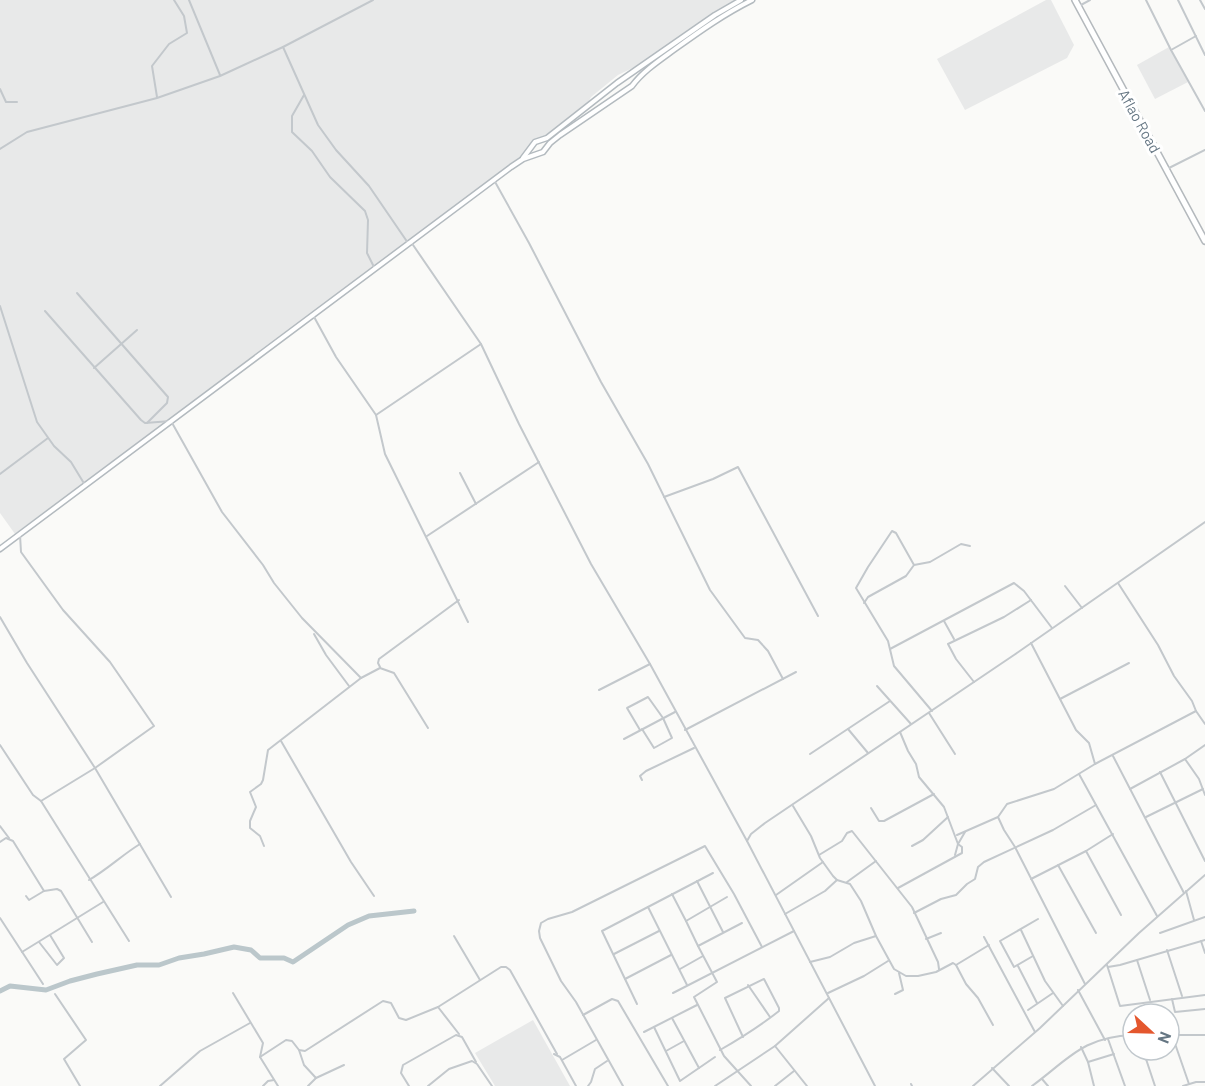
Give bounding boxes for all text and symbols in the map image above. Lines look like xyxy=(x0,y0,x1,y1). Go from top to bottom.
street label: Aflao Road xyxy=(1115,86,1165,156)
north arrow xyxy=(1121,1002,1181,1062)
text: N xyxy=(1155,1029,1176,1046)

